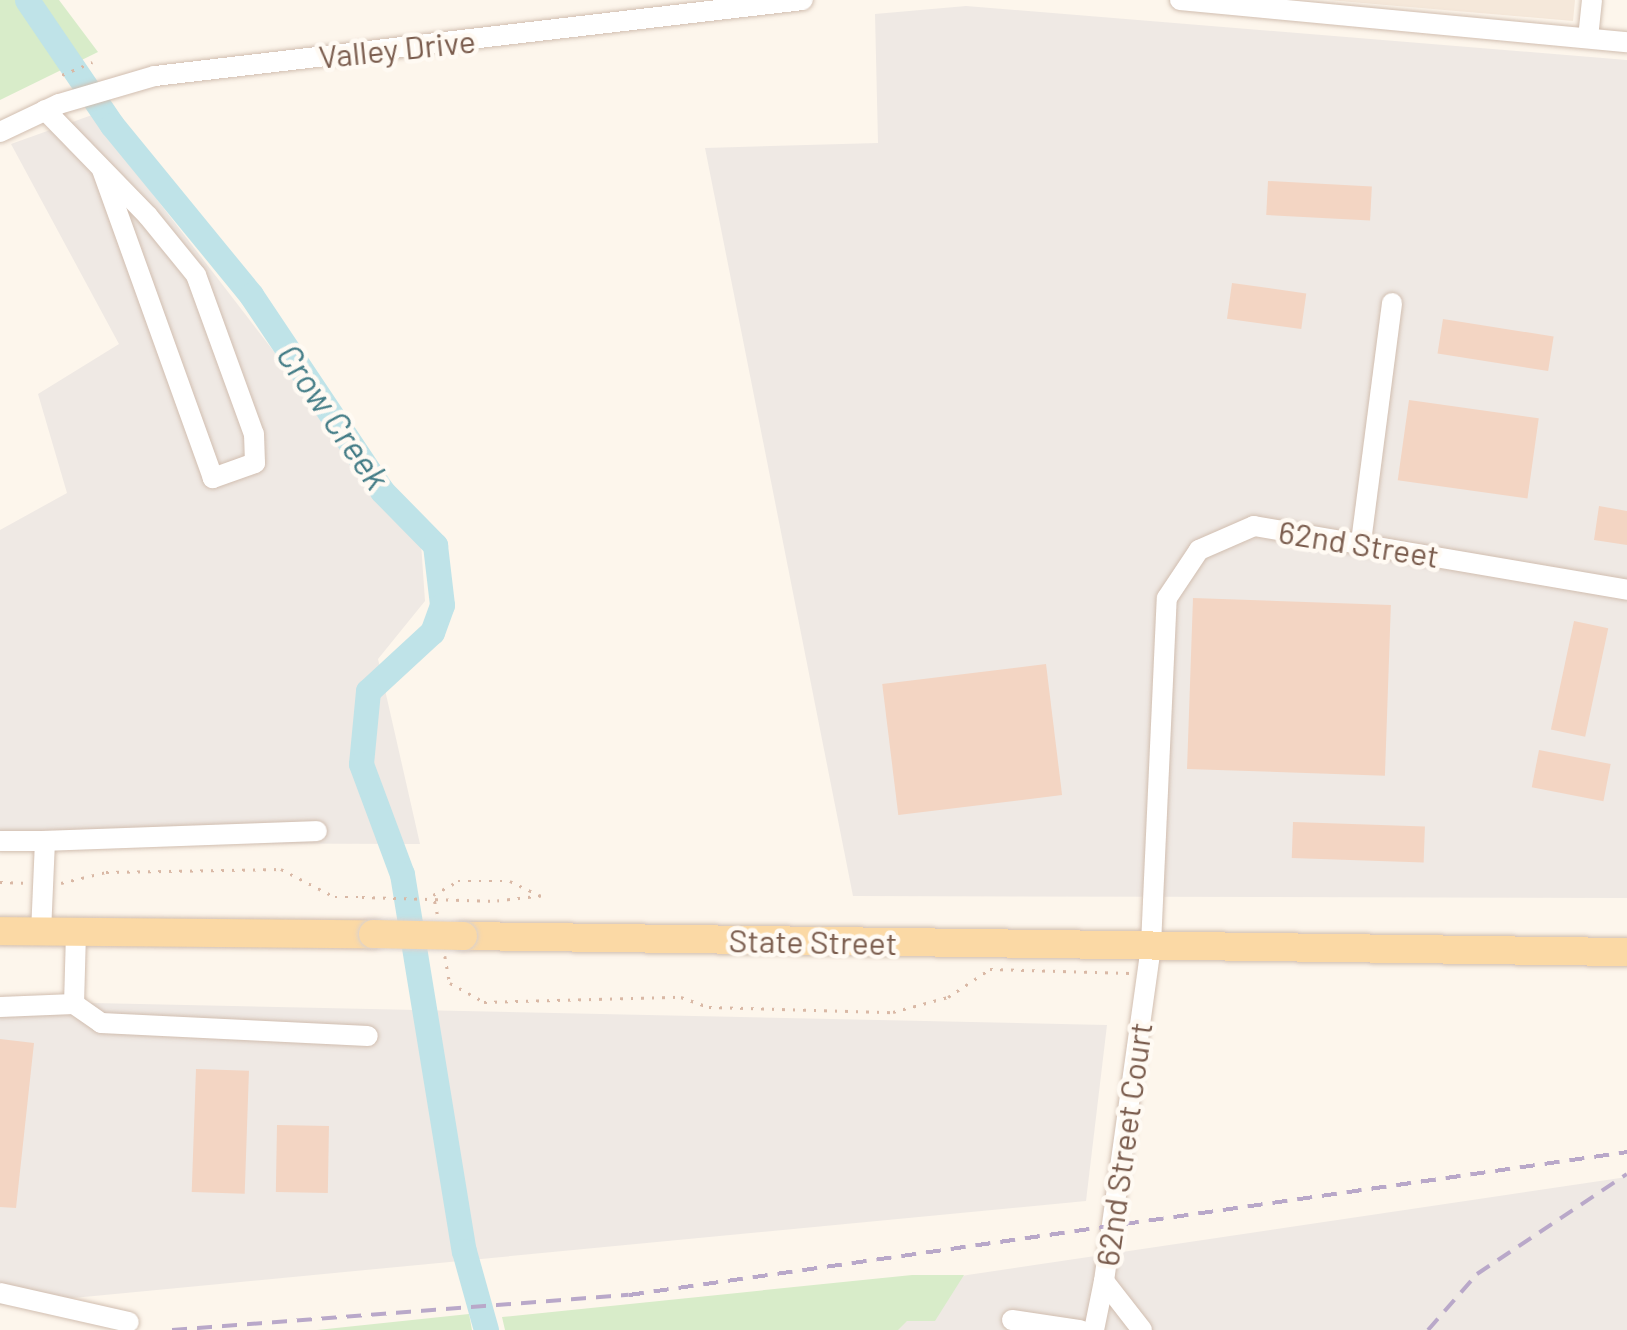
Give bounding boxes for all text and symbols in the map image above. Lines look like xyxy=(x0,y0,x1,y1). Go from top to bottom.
street label: Valley Drive xyxy=(317,21,477,75)
water label: Crow Creek xyxy=(269,335,399,497)
street label: 62nd Street xyxy=(1276,511,1442,575)
street label: State Street xyxy=(728,920,898,962)
street label: 62nd Street Court xyxy=(1087,1020,1159,1268)

